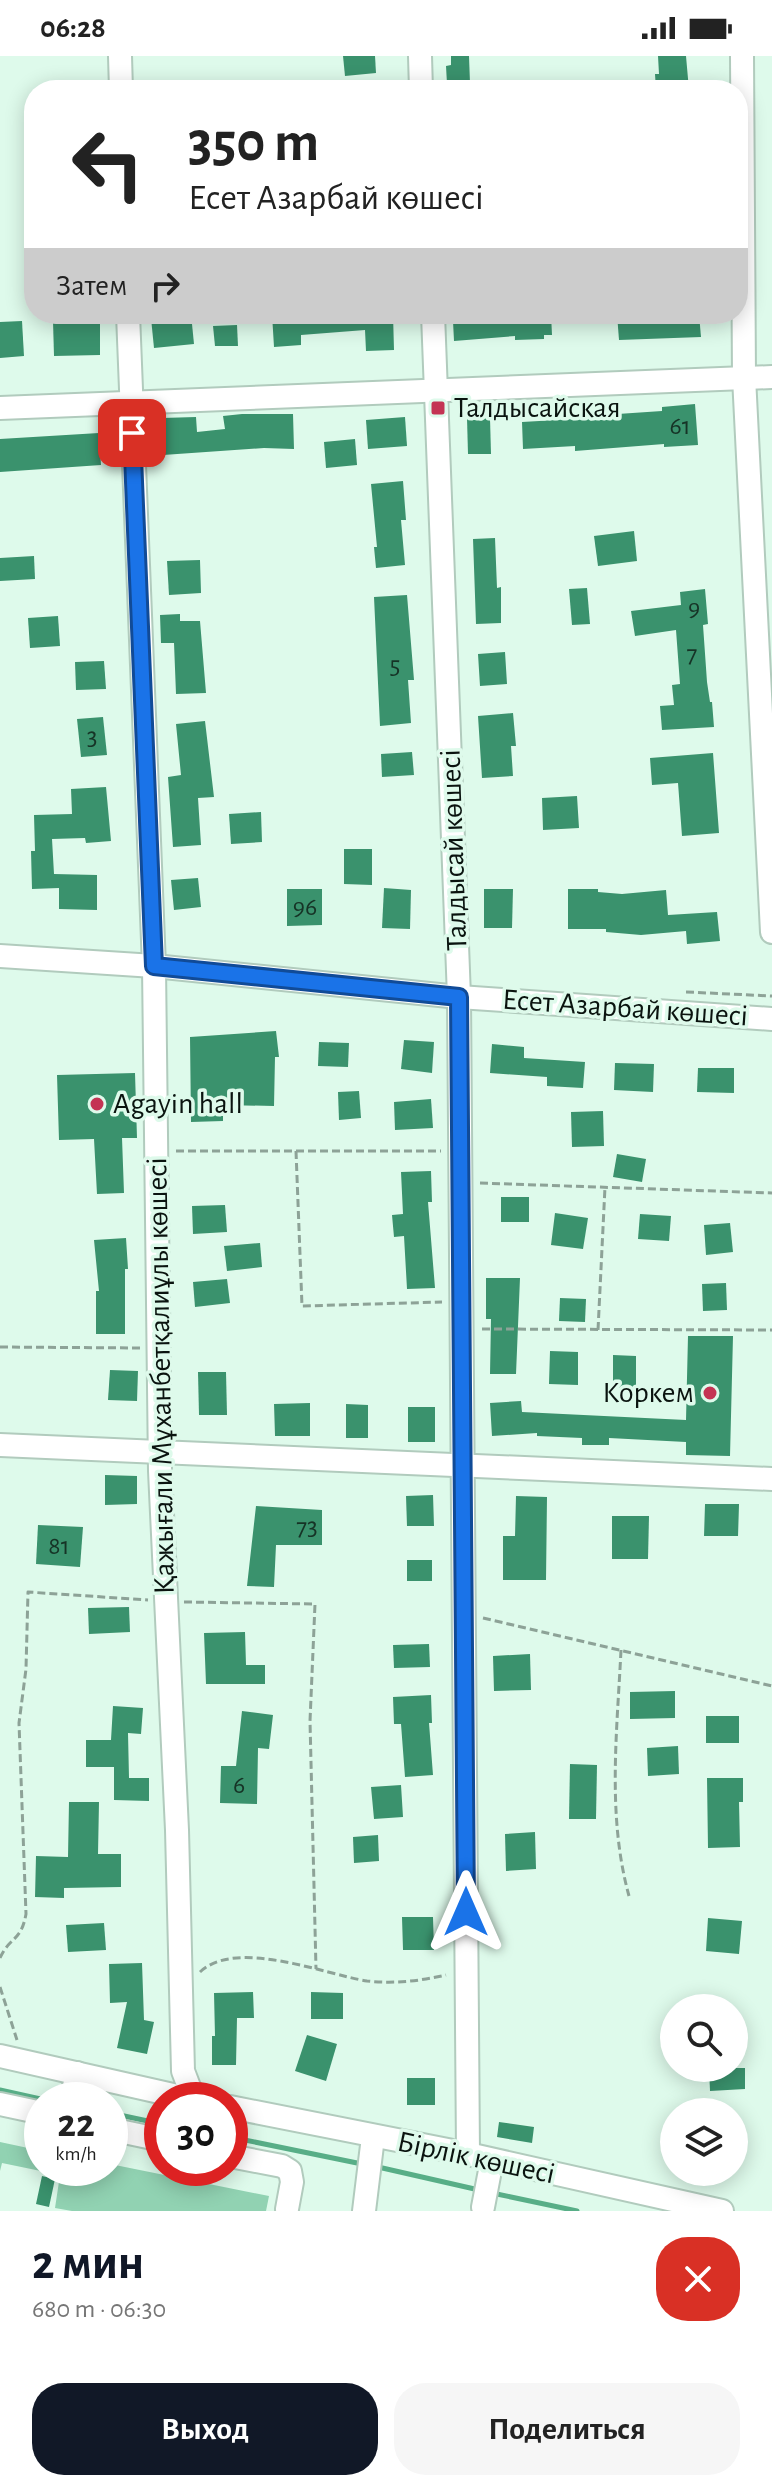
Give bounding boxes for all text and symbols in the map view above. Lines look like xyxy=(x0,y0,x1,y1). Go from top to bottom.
text: 06:28 xyxy=(40,13,106,43)
icon: left xyxy=(56,112,160,216)
text: 350 m xyxy=(188,115,319,171)
text: Есет Азарбай көшесі xyxy=(188,180,484,216)
icon: right xyxy=(143,264,187,308)
text: Затем xyxy=(56,271,127,301)
place label: Талдысайская xyxy=(454,393,621,423)
pin xyxy=(98,399,166,467)
marker: Талдысайская xyxy=(429,399,447,417)
icon: arrive xyxy=(110,411,154,455)
house number: 61 xyxy=(669,413,691,439)
house number: 9 xyxy=(688,595,700,621)
house number: 7 xyxy=(687,641,698,667)
house number: 5 xyxy=(390,652,400,678)
house number: 3 xyxy=(87,724,97,750)
street label: Талдысай көшесі xyxy=(435,749,473,951)
house number: 96 xyxy=(293,894,317,920)
street label: Есет Азарбай көшесі xyxy=(501,984,749,1032)
place label: Agayin hall xyxy=(113,1089,243,1119)
marker: Agayin hall xyxy=(88,1095,106,1113)
street label: Қажығали Мұханбетқалиұлы көшесі xyxy=(142,1157,180,1595)
place label: Коркем xyxy=(602,1378,694,1408)
marker: Коркем xyxy=(701,1384,719,1402)
house number: 73 xyxy=(296,1514,318,1540)
house number: 81 xyxy=(48,1533,70,1559)
house number: 6 xyxy=(233,1772,245,1798)
position arrow xyxy=(424,1870,508,1954)
map controls xyxy=(660,1994,748,2186)
button: search xyxy=(660,1994,748,2082)
speed limit sign: 30 xyxy=(144,2082,248,2186)
button: layers xyxy=(660,2098,748,2186)
text: 22 xyxy=(57,2104,95,2144)
street label: Бірлік көшесі xyxy=(394,2127,558,2189)
text: km/h xyxy=(55,2144,97,2164)
button: close xyxy=(656,2237,740,2321)
text: 2 мин xyxy=(32,2240,144,2288)
text: 680 m · 06:30 xyxy=(32,2296,166,2322)
button: Выход xyxy=(32,2383,378,2475)
button: Поделиться xyxy=(394,2383,740,2475)

